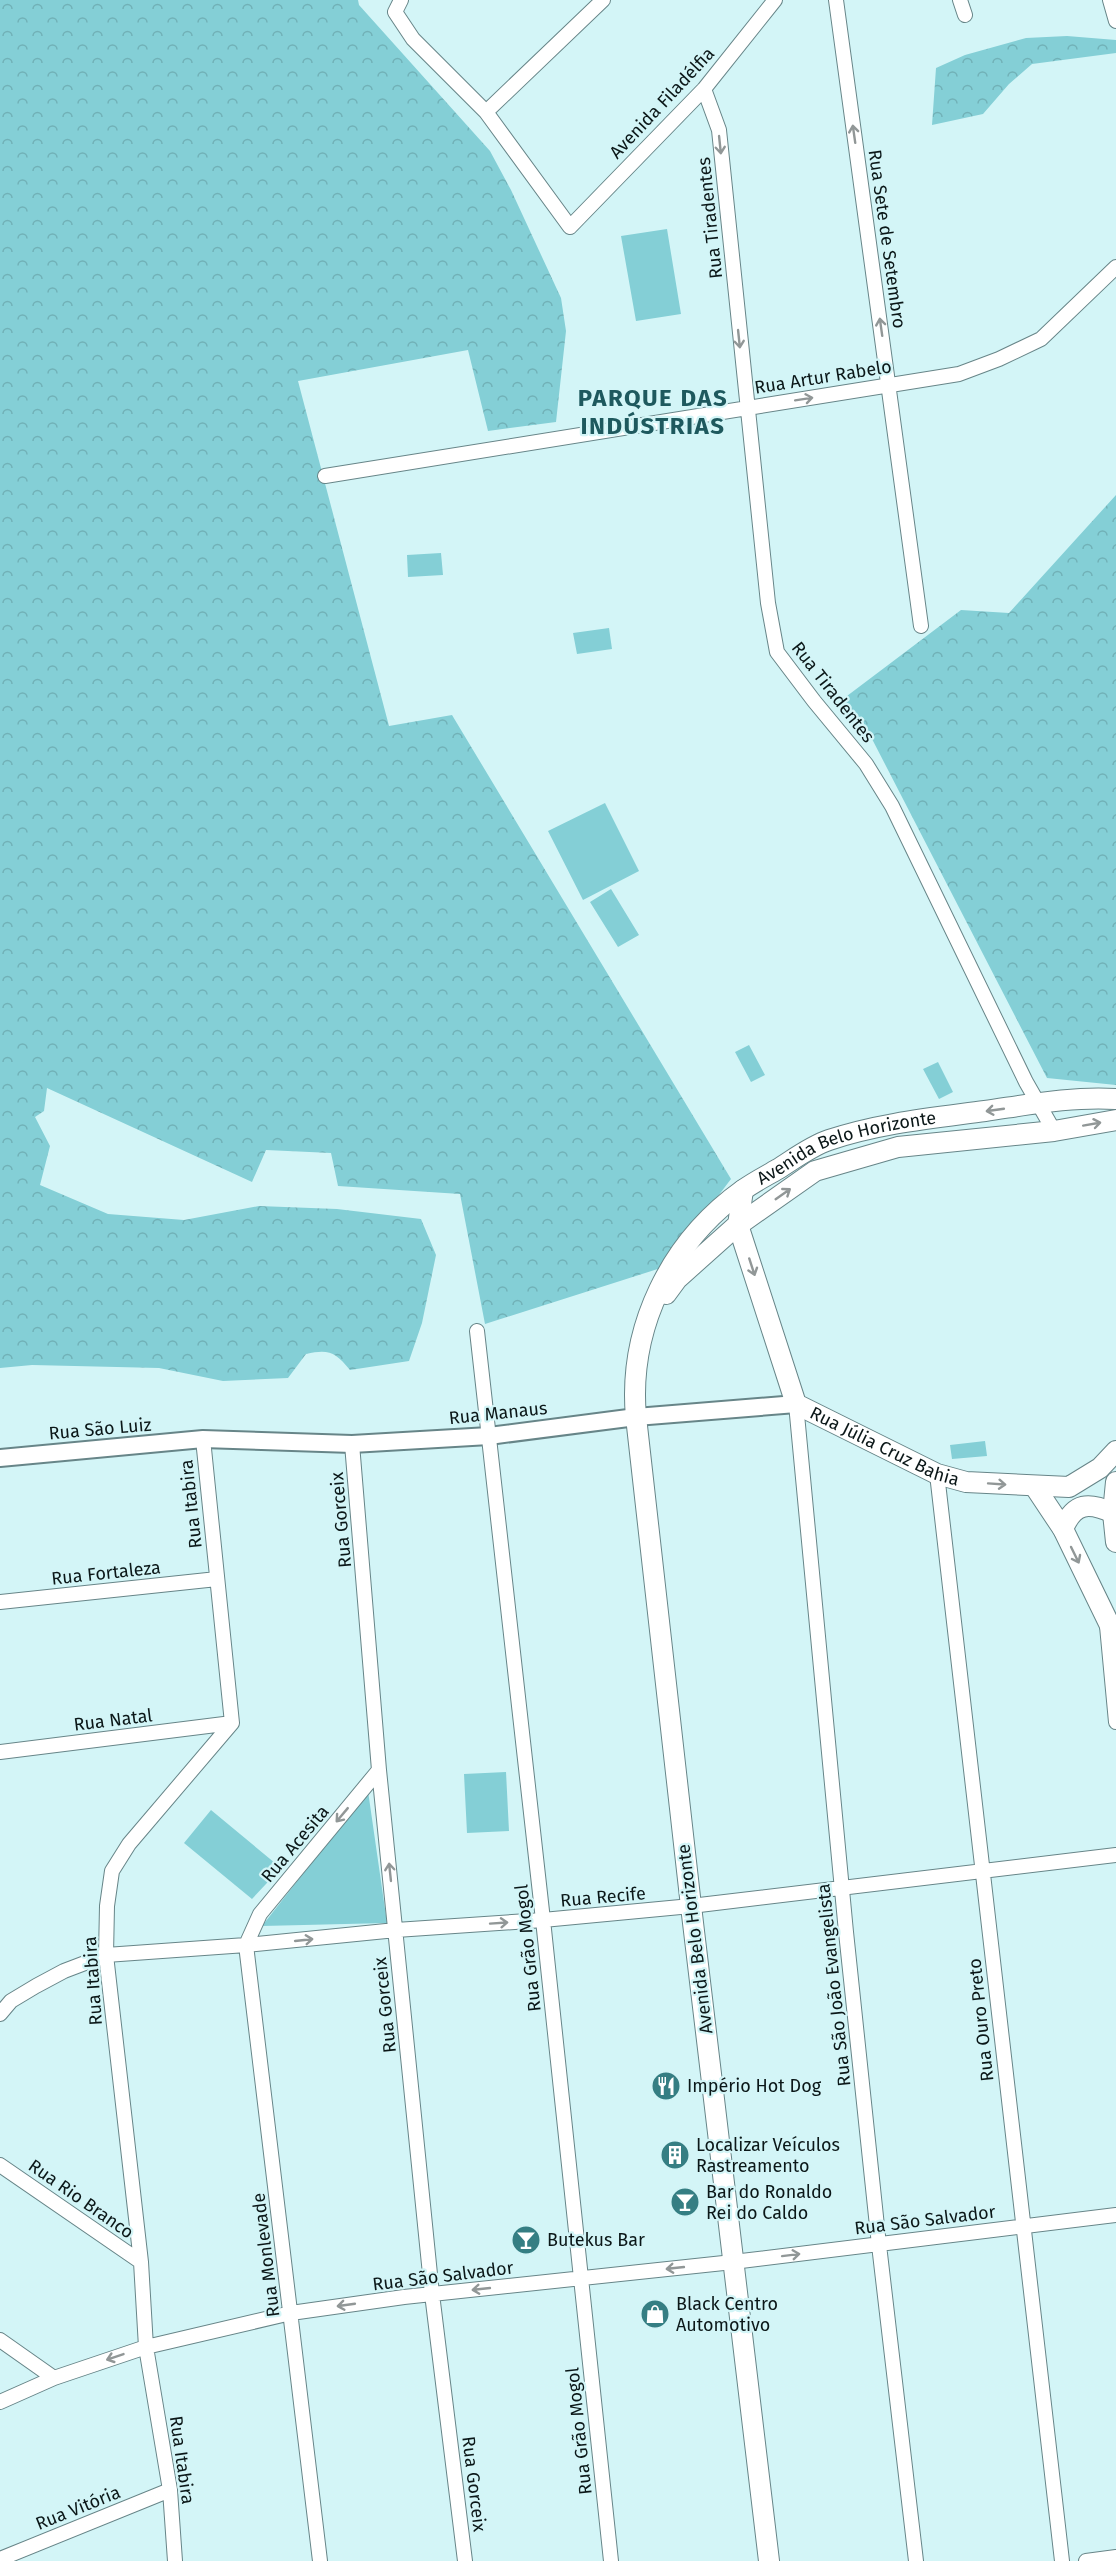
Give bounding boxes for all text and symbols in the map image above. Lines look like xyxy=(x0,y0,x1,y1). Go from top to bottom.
street label: Avenida Filadélfia xyxy=(605,43,719,163)
one-way arrow xyxy=(849,124,860,144)
one-way arrow xyxy=(715,135,726,155)
street label: Rua Sete de Setembro xyxy=(864,148,910,330)
street label: Rua Tiradentes xyxy=(693,156,727,280)
one-way arrow xyxy=(875,318,886,338)
one-way arrow xyxy=(734,329,745,349)
street label: Rua Artur Rabelo xyxy=(753,355,893,399)
district label: PARQUE DAS INDÚSTRIAS xyxy=(578,384,728,440)
one-way arrow xyxy=(794,393,813,404)
street label: Rua Tiradentes xyxy=(787,637,879,747)
one-way arrow xyxy=(986,1104,1006,1115)
street label: Avenida Belo Horizonte xyxy=(753,1107,937,1190)
one-way arrow xyxy=(1082,1118,1101,1129)
one-way arrow xyxy=(774,1188,791,1200)
one-way arrow xyxy=(747,1257,758,1276)
street label: Rua Manaus xyxy=(448,1397,548,1429)
street label: Rua Júlia Cruz Bahia xyxy=(806,1402,962,1491)
street label: Rua São Luiz xyxy=(48,1414,152,1444)
street label: Rua Itabira xyxy=(175,1458,207,1550)
street label: Rua Gorceix xyxy=(326,1471,356,1569)
one-way arrow xyxy=(986,1479,1006,1490)
one-way arrow xyxy=(1069,1546,1081,1564)
street label: Rua Fortaleza xyxy=(50,1556,162,1590)
street label: Rua Natal xyxy=(72,1704,154,1736)
street label: Rua Acesita xyxy=(256,1801,334,1887)
one-way arrow xyxy=(335,1807,349,1822)
street label: Avenida Belo Horizonte xyxy=(672,1843,718,2035)
one-way arrow xyxy=(384,1863,395,1882)
street label: Rua Recife xyxy=(559,1882,647,1912)
street label: Rua Grão Mogol xyxy=(510,1883,546,2013)
street label: Rua São João Evangelista xyxy=(812,1883,856,2087)
one-way arrow xyxy=(488,1918,508,1929)
one-way arrow xyxy=(294,1934,314,1945)
street label: Rua Itabira xyxy=(79,1936,107,2026)
street label: Rua Gorceix xyxy=(369,1956,401,2054)
street label: Rua Ouro Preto xyxy=(964,1957,998,2083)
restaurant icon: Império Hot Dog xyxy=(650,2070,682,2102)
place label: Império Hot Dog xyxy=(687,2075,822,2097)
place label: Localizar Veículos Rastreamento xyxy=(696,2134,840,2177)
building icon: Localizar Veículos Rastreamento xyxy=(659,2139,691,2171)
street label: Rua Rio Branco xyxy=(24,2155,138,2243)
place label: Bar do Ronaldo Rei do Caldo xyxy=(706,2181,832,2224)
bar icon: Bar do Ronaldo Rei do Caldo xyxy=(669,2186,701,2218)
street label: Rua Monlevade xyxy=(247,2192,285,2318)
street label: Rua São Salvador xyxy=(853,2200,997,2240)
bar icon: Butekus Bar xyxy=(510,2224,542,2256)
place label: Butekus Bar xyxy=(547,2229,645,2251)
one-way arrow xyxy=(781,2249,801,2260)
street label: Rua São Salvador xyxy=(371,2256,515,2296)
one-way arrow xyxy=(665,2263,685,2274)
one-way arrow xyxy=(471,2284,491,2295)
place label: Black Centro Automotivo xyxy=(676,2293,778,2336)
shop icon: Black Centro Automotivo xyxy=(639,2298,671,2330)
one-way arrow xyxy=(336,2300,356,2311)
one-way arrow xyxy=(106,2353,125,2364)
street label: Rua Grão Mogol xyxy=(561,2366,597,2496)
street label: Rua Itabira xyxy=(165,2414,199,2506)
street label: Rua Gorceix xyxy=(457,2435,491,2533)
street label: Rua Vitória xyxy=(32,2481,124,2535)

